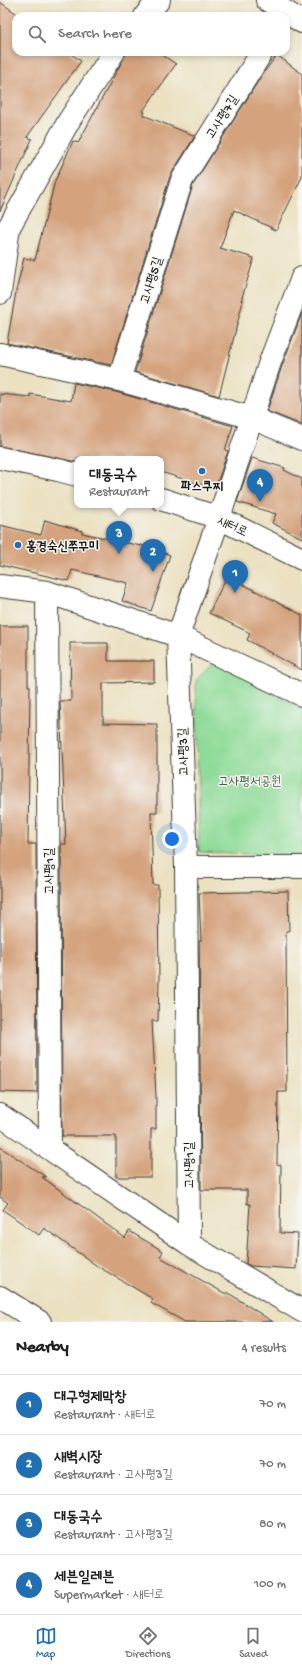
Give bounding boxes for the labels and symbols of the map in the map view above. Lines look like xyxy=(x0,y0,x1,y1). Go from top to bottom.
street label: 고사평7길 xyxy=(204,93,242,142)
street label: 고사평5길 xyxy=(138,255,167,306)
marker: 파스쿠찌 xyxy=(197,466,207,476)
pin: 4 xyxy=(247,469,273,502)
place label: 파스쿠찌 xyxy=(180,480,223,495)
street label: 새터로 xyxy=(215,514,249,541)
pin: 3 xyxy=(106,521,132,554)
place label: 홍경숙신쭈꾸미 xyxy=(26,539,99,555)
pin: 2 xyxy=(140,539,166,572)
marker: 홍경숙신쭈꾸미 xyxy=(13,540,23,550)
pin: 1 xyxy=(222,560,248,593)
street label: 고사평3길 xyxy=(176,727,193,776)
park label: 고사평서공원 xyxy=(219,775,281,790)
your location xyxy=(162,829,182,849)
street label: 고사평1길 xyxy=(43,847,58,895)
street label: 고사평1길 xyxy=(183,1141,198,1189)

